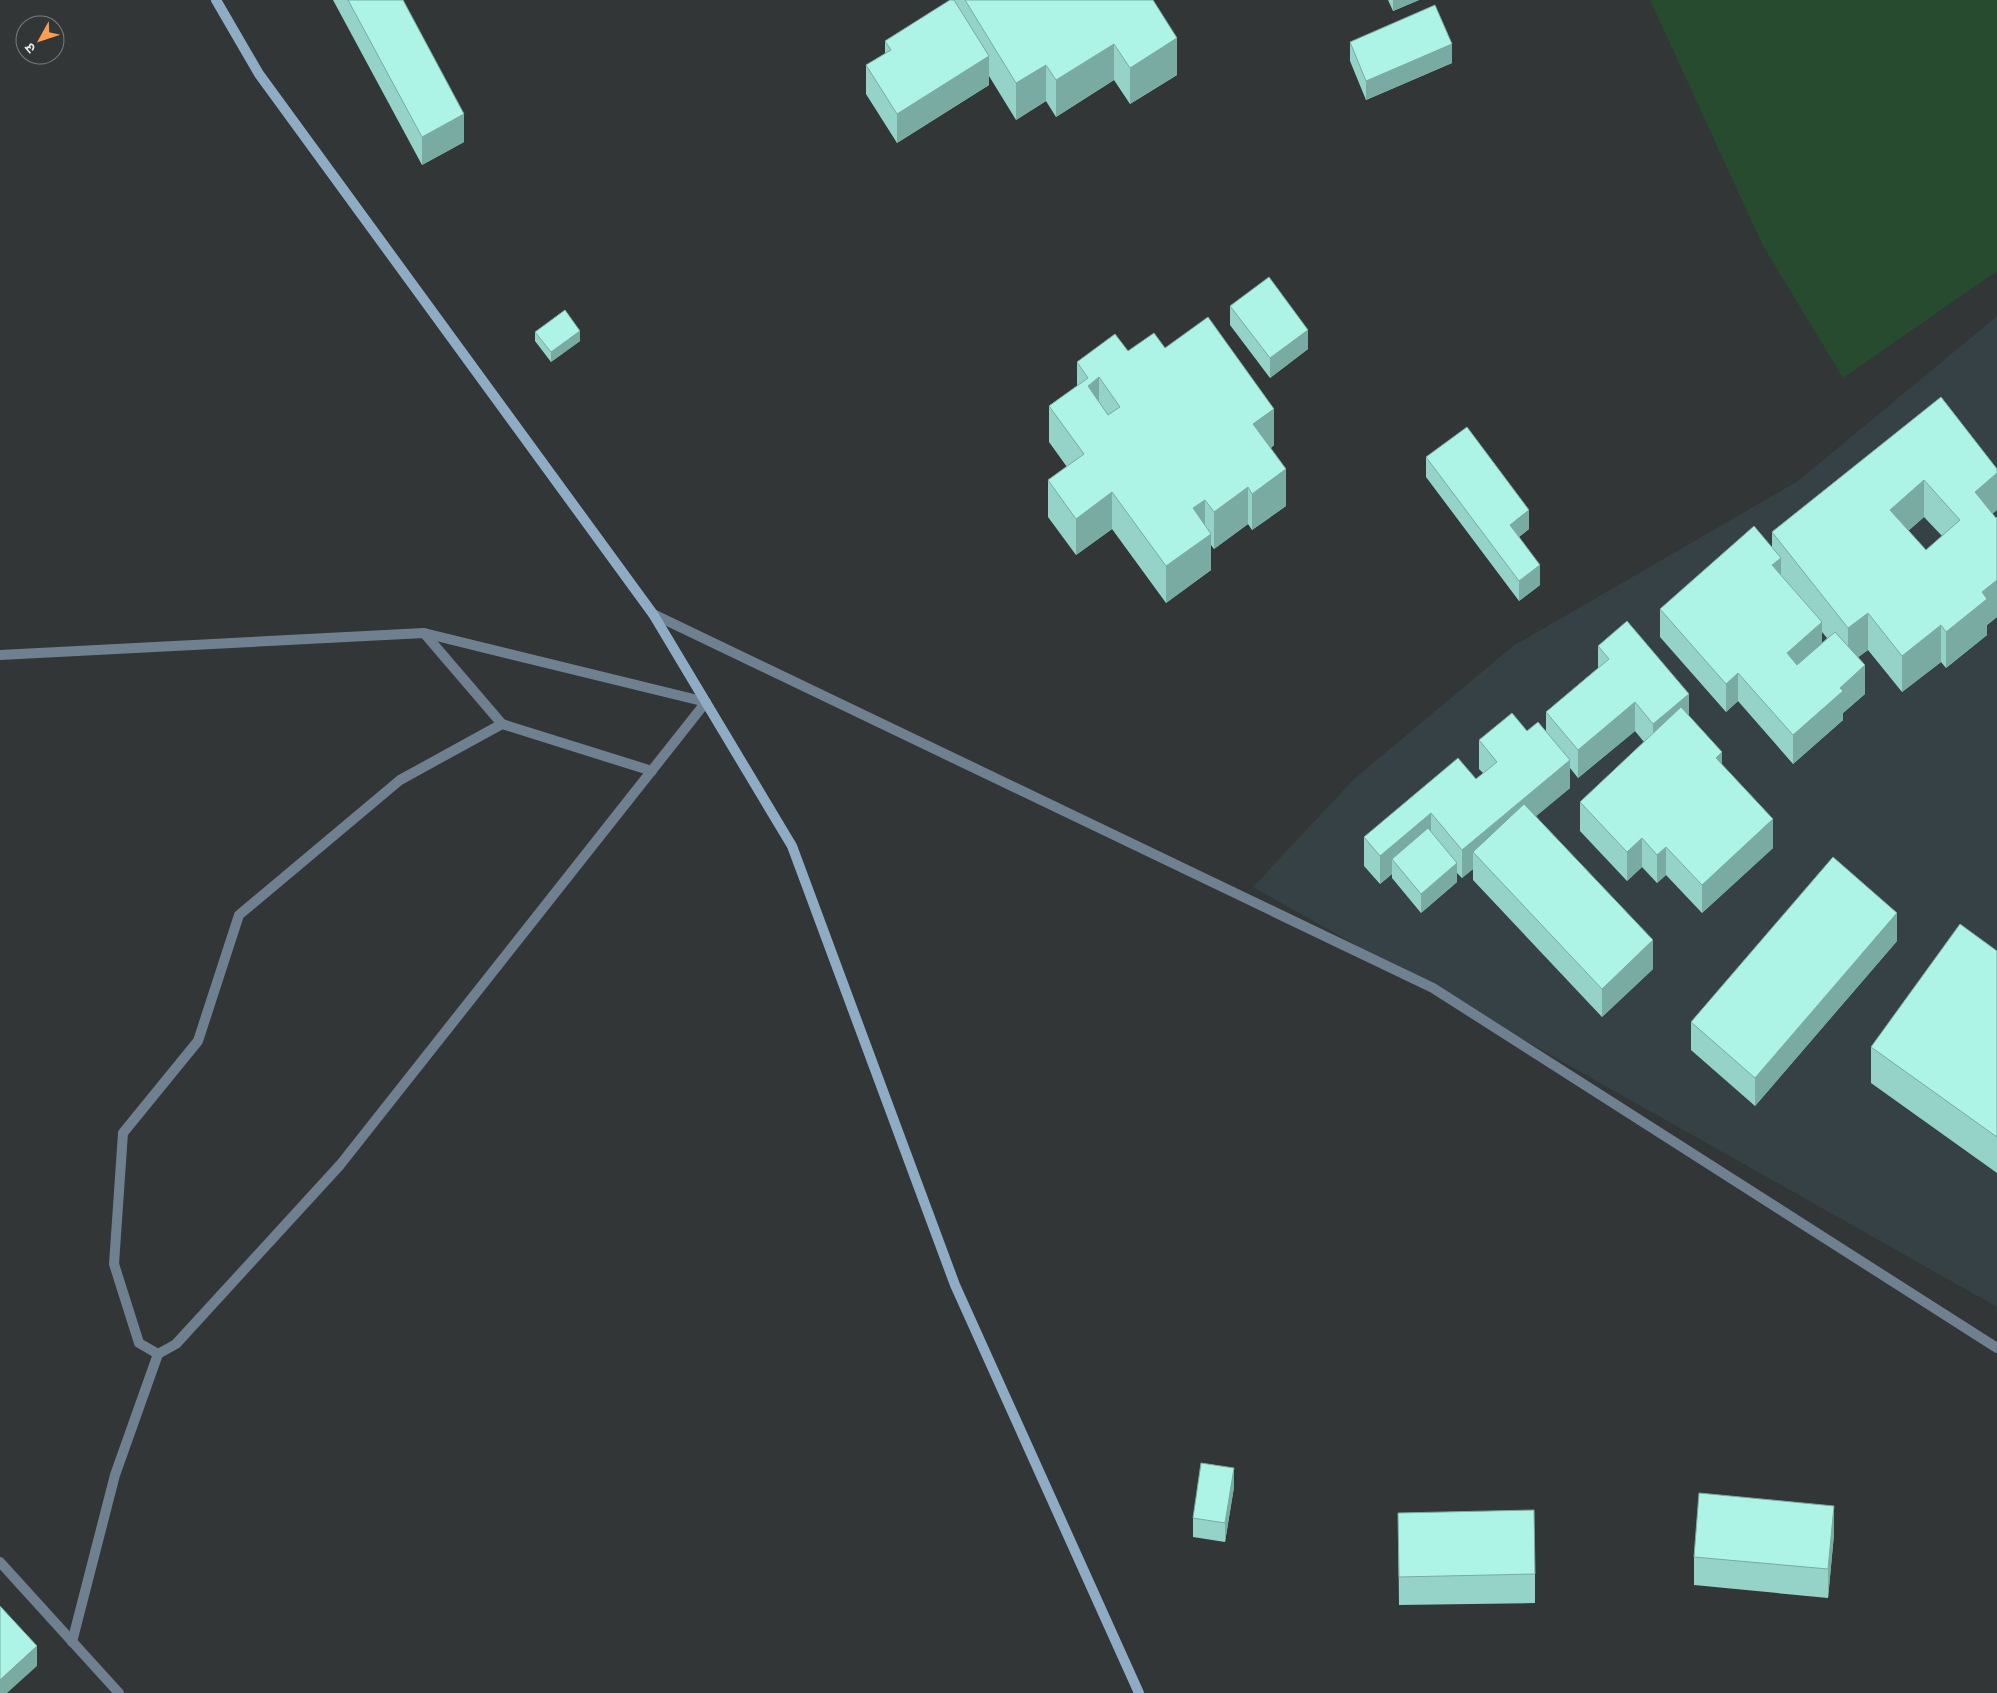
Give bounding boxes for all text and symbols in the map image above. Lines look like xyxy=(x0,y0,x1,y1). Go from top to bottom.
north arrow xyxy=(15,15,65,65)
text: उ xyxy=(20,39,40,57)

